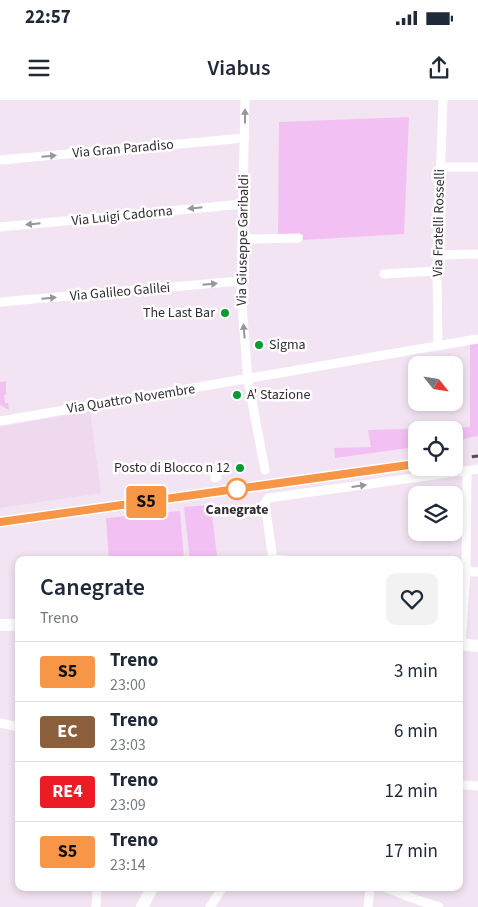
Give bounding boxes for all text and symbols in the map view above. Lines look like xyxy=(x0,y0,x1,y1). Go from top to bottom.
text: 22:57 xyxy=(25,4,71,31)
text: Viabus xyxy=(207,52,271,84)
icon: menu xyxy=(25,54,53,82)
icon: share xyxy=(425,54,453,82)
one-way arrow xyxy=(241,108,249,124)
street label: Via Gran Paradiso xyxy=(71,135,175,163)
one-way arrow xyxy=(41,152,57,160)
street label: Via Fratelli Rosselli xyxy=(428,169,450,277)
street label: Via Giuseppe Garibaldi xyxy=(232,174,254,306)
street label: Via Luigi Cadorna xyxy=(70,201,174,231)
one-way arrow xyxy=(187,205,203,213)
one-way arrow xyxy=(25,220,41,228)
street label: Via Galileo Galilei xyxy=(69,278,171,306)
one-way arrow xyxy=(203,280,219,288)
one-way arrow xyxy=(41,294,57,302)
place label: The Last Bar xyxy=(143,303,215,323)
marker: The Last Bar xyxy=(219,307,231,319)
one-way arrow xyxy=(240,323,248,339)
place label: Sigma xyxy=(269,335,306,355)
marker: Sigma xyxy=(253,339,265,351)
north arrow xyxy=(408,356,462,411)
map controls xyxy=(408,356,463,541)
street label: Via Quattro Novembre xyxy=(65,379,197,419)
place label: A' Stazione xyxy=(247,385,310,405)
marker: A' Stazione xyxy=(231,389,243,401)
button: locate xyxy=(408,421,463,476)
place label: Posto di Blocco n 12 xyxy=(114,458,230,478)
marker: Posto di Blocco n 12 xyxy=(234,462,246,474)
marker: Canegrate xyxy=(226,478,248,500)
one-way arrow xyxy=(351,481,367,489)
line badge: S5 xyxy=(124,486,168,518)
button: layers xyxy=(408,486,463,541)
text: S5 xyxy=(136,489,156,514)
place label: Canegrate xyxy=(206,500,268,520)
text: Canegrate xyxy=(40,570,145,605)
button: heart xyxy=(386,573,438,625)
text: Treno xyxy=(40,607,79,629)
text: Treno xyxy=(110,647,158,674)
text: 3 min xyxy=(394,658,438,685)
text: S5 xyxy=(58,659,77,684)
text: 23:00 xyxy=(110,674,146,696)
text: Treno xyxy=(110,707,158,734)
text: 6 min xyxy=(394,718,438,745)
text: EC xyxy=(57,719,78,744)
text: 23:03 xyxy=(110,734,146,756)
text: Treno xyxy=(110,767,158,794)
text: 12 min xyxy=(384,778,438,805)
text: RE4 xyxy=(52,779,83,804)
text: 23:09 xyxy=(110,794,146,816)
text: Treno xyxy=(110,827,158,854)
text: 17 min xyxy=(384,838,438,865)
text: S5 xyxy=(58,839,77,864)
text: 23:14 xyxy=(110,854,146,876)

